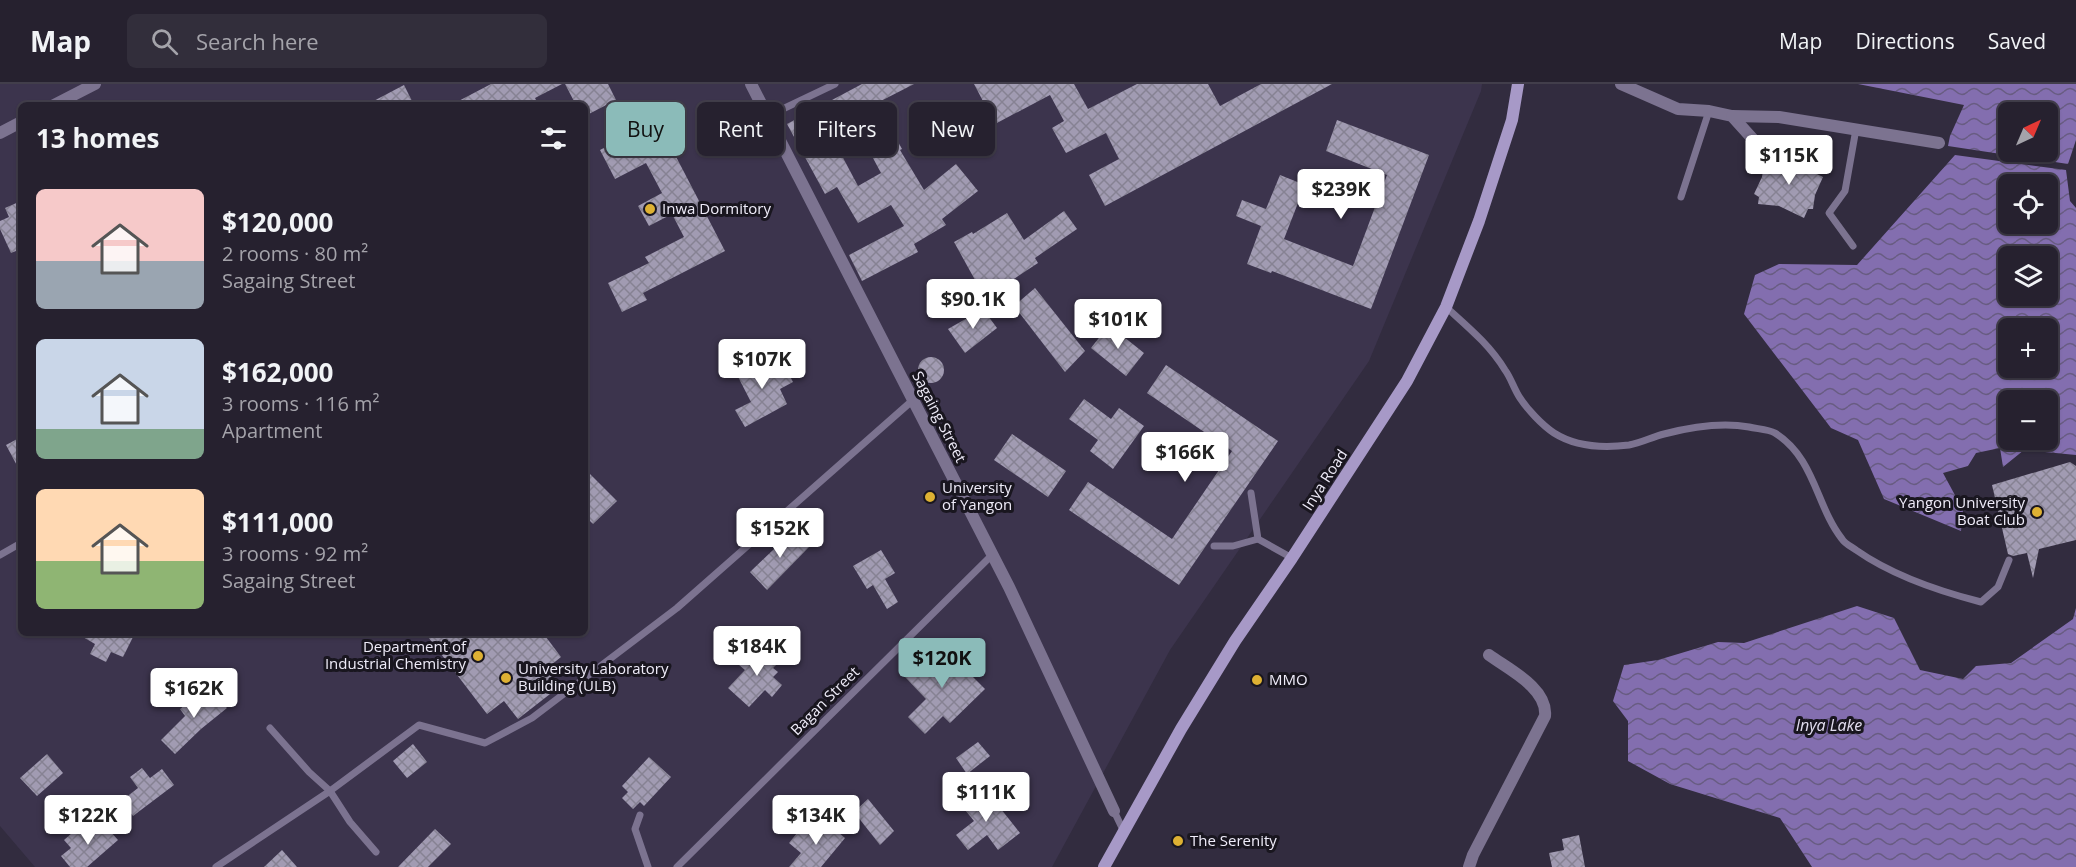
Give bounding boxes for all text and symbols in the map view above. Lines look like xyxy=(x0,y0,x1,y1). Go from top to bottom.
search box xyxy=(127,14,547,68)
text: Map xyxy=(30,22,91,60)
icon: search xyxy=(148,25,181,58)
text: Search here xyxy=(196,26,319,56)
text: Map xyxy=(1779,27,1822,55)
text: Directions xyxy=(1855,27,1955,55)
text: Saved xyxy=(1988,27,2046,55)
chip: Buy xyxy=(606,102,685,156)
chip: Rent xyxy=(697,102,784,156)
chip: Filters xyxy=(796,102,897,156)
chip: New xyxy=(909,102,995,156)
north arrow xyxy=(1998,102,2058,162)
map controls xyxy=(1998,102,2058,450)
text: 13 homes xyxy=(36,120,160,156)
icon: filters xyxy=(537,122,570,155)
pin: $115K xyxy=(1747,135,1831,186)
text: $115K xyxy=(1759,141,1819,168)
pin: $239K xyxy=(1299,169,1383,220)
button: locate xyxy=(1998,174,2058,234)
text: $239K xyxy=(1311,175,1371,202)
place label: Inwa Dormitory xyxy=(662,198,771,218)
marker: Inwa Dormitory xyxy=(643,202,657,216)
text: $120,000 xyxy=(222,204,333,240)
icon: home xyxy=(84,213,156,285)
text: 2 rooms · 80 m² xyxy=(222,240,368,267)
button: layers xyxy=(1998,246,2058,306)
text: Sagaing Street xyxy=(222,267,355,294)
pin: $90.1K xyxy=(924,279,1022,330)
text: $90.1K xyxy=(941,285,1005,312)
pin: $101K xyxy=(1076,299,1160,350)
text: $101K xyxy=(1088,305,1148,332)
button: + xyxy=(1998,318,2058,378)
pin: $107K xyxy=(720,339,804,390)
text: $107K xyxy=(732,345,792,372)
text: $162,000 xyxy=(222,354,333,390)
icon: home xyxy=(84,363,156,435)
street label: Sagaing Street xyxy=(908,367,971,466)
text: 3 rooms · 116 m² xyxy=(222,390,380,417)
button: − xyxy=(1998,390,2058,450)
text: Apartment xyxy=(222,417,322,444)
pin: $166K xyxy=(1143,432,1227,483)
text: $166K xyxy=(1155,438,1215,465)
street label: Inya Road xyxy=(1297,445,1351,514)
place label: University of Yangon xyxy=(942,477,1012,514)
marker: University of Yangon xyxy=(923,490,937,504)
place label: Yangon University Boat Club xyxy=(1899,492,2025,529)
text: $111,000 xyxy=(222,504,333,540)
marker: Yangon University Boat Club xyxy=(2030,505,2044,519)
pin: $152K xyxy=(738,508,822,559)
icon: home xyxy=(84,513,156,585)
text: $152K xyxy=(750,514,810,541)
text: 3 rooms · 92 m² xyxy=(222,540,368,567)
text: Sagaing Street xyxy=(222,567,355,594)
pin: $184K xyxy=(715,626,799,677)
text: $184K xyxy=(727,632,787,659)
place label: Department of Industrial Chemistry xyxy=(325,636,467,673)
pin: $120K xyxy=(900,638,984,689)
text: $120K xyxy=(912,644,972,671)
marker: Department of Industrial Chemistry xyxy=(471,649,485,663)
place label: University Laboratory Building (ULB) xyxy=(518,658,669,695)
street label: Bagan Street xyxy=(786,662,863,739)
pin: $162K xyxy=(152,668,236,719)
place label: MMO xyxy=(1269,669,1308,689)
marker: University Laboratory Building (ULB) xyxy=(499,671,513,685)
marker: MMO xyxy=(1250,673,1264,687)
text: $162K xyxy=(164,674,224,701)
water label: Inya Lake xyxy=(1796,714,1862,736)
pin: $111K xyxy=(944,772,1028,823)
text: $111K xyxy=(956,778,1016,805)
pin: $122K xyxy=(46,795,130,846)
pin: $134K xyxy=(774,795,858,846)
text: $122K xyxy=(58,801,118,828)
text: $134K xyxy=(786,801,846,828)
place label: The Serenity xyxy=(1190,830,1277,850)
marker: The Serenity xyxy=(1171,834,1185,848)

